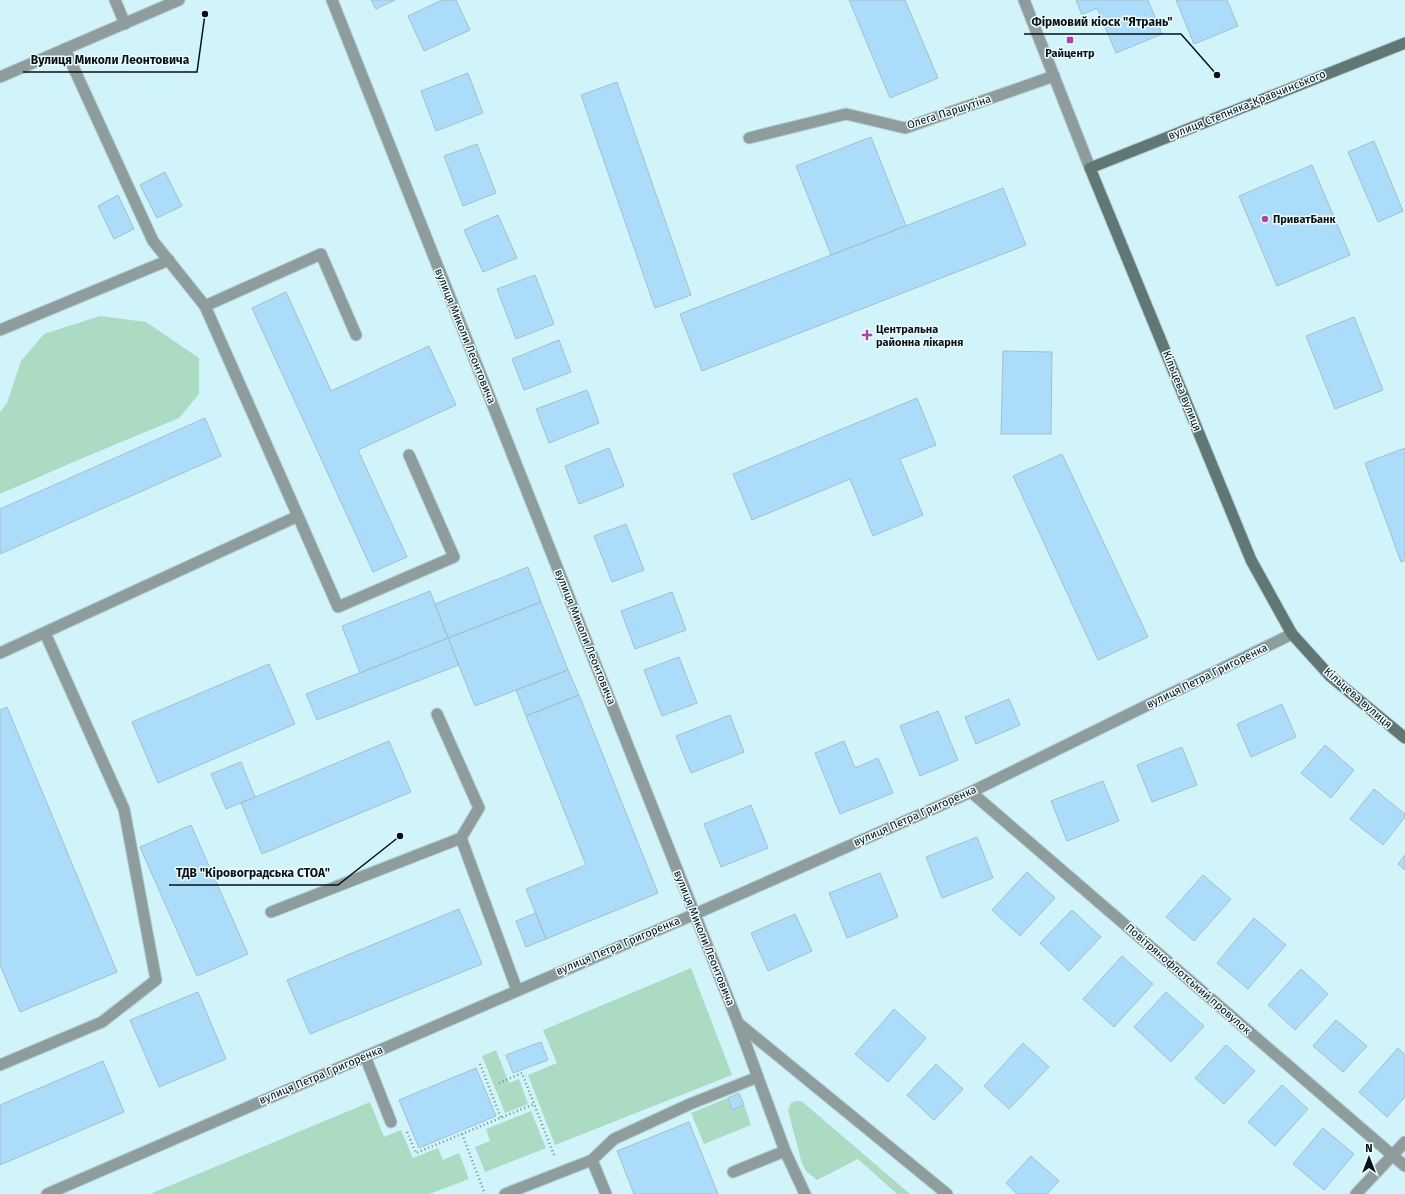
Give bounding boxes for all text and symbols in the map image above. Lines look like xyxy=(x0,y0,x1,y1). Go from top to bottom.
callout: Фірмовий кіоск "Ятрань" xyxy=(1024,10,1181,34)
text: Фірмовий кіоск "Ятрань" xyxy=(1031,15,1173,29)
marker: Райцентр xyxy=(1065,35,1075,45)
place label: Райцентр xyxy=(1045,47,1095,60)
callout: Вулиця Миколи Леонтовича xyxy=(23,48,197,72)
text: Вулиця Миколи Леонтовича xyxy=(31,53,190,67)
street label: вулиця Степняка-Кравчинського xyxy=(1166,67,1328,143)
street label: Олега Паршутіна xyxy=(905,92,993,132)
place label: ПриватБанк xyxy=(1273,213,1336,226)
marker: ПриватБанк xyxy=(1260,214,1270,224)
street label: вулиця Миколи Леонтовича xyxy=(432,266,498,406)
place label: Центральна районна лікарня xyxy=(876,323,963,349)
marker: Центральна районна лікарня xyxy=(861,329,873,341)
street label: Кільцева вулиця xyxy=(1160,349,1204,433)
street label: вулиця Миколи Леонтовича xyxy=(552,567,618,707)
street label: вулиця Петра Григоренка xyxy=(1144,641,1270,711)
street label: Кільцева вулиця xyxy=(1321,665,1395,731)
street label: вулиця Петра Григоренка xyxy=(851,783,979,849)
callout: ТДВ "Кіровоградська СТОА" xyxy=(169,861,338,885)
text: ТДВ "Кіровоградська СТОА" xyxy=(176,866,330,880)
street label: вулиця Миколи Леонтовича xyxy=(671,868,737,1008)
street label: вулиця Петра Григоренка xyxy=(554,914,682,978)
street label: Повітрянофлотський провулок xyxy=(1123,921,1253,1037)
street label: вулиця Петра Григоренка xyxy=(257,1043,385,1107)
north arrow xyxy=(1349,1138,1389,1178)
text: N xyxy=(1365,1142,1373,1155)

